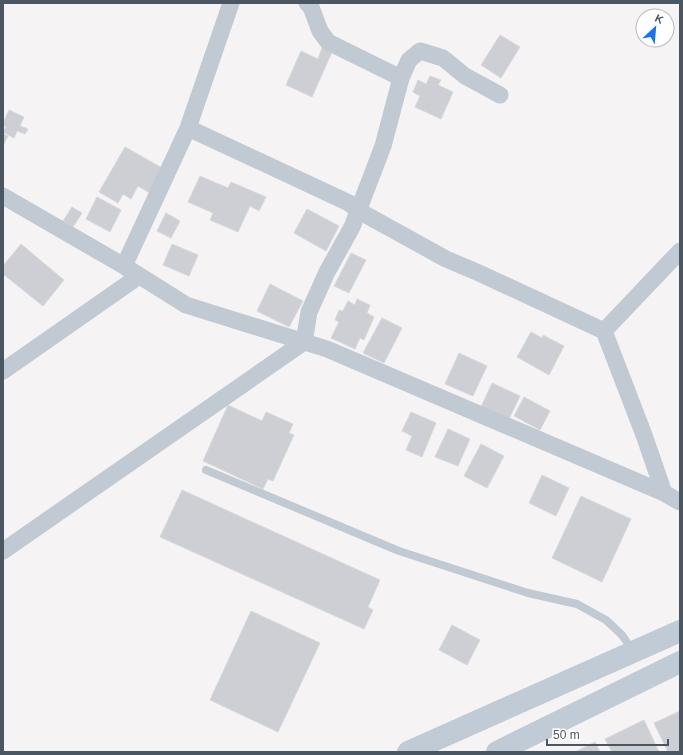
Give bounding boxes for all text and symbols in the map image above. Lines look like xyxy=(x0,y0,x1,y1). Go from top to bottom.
north arrow xyxy=(635,8,675,48)
text: K xyxy=(653,12,666,26)
scale bar xyxy=(547,721,668,747)
text: 50 m xyxy=(553,728,580,742)

